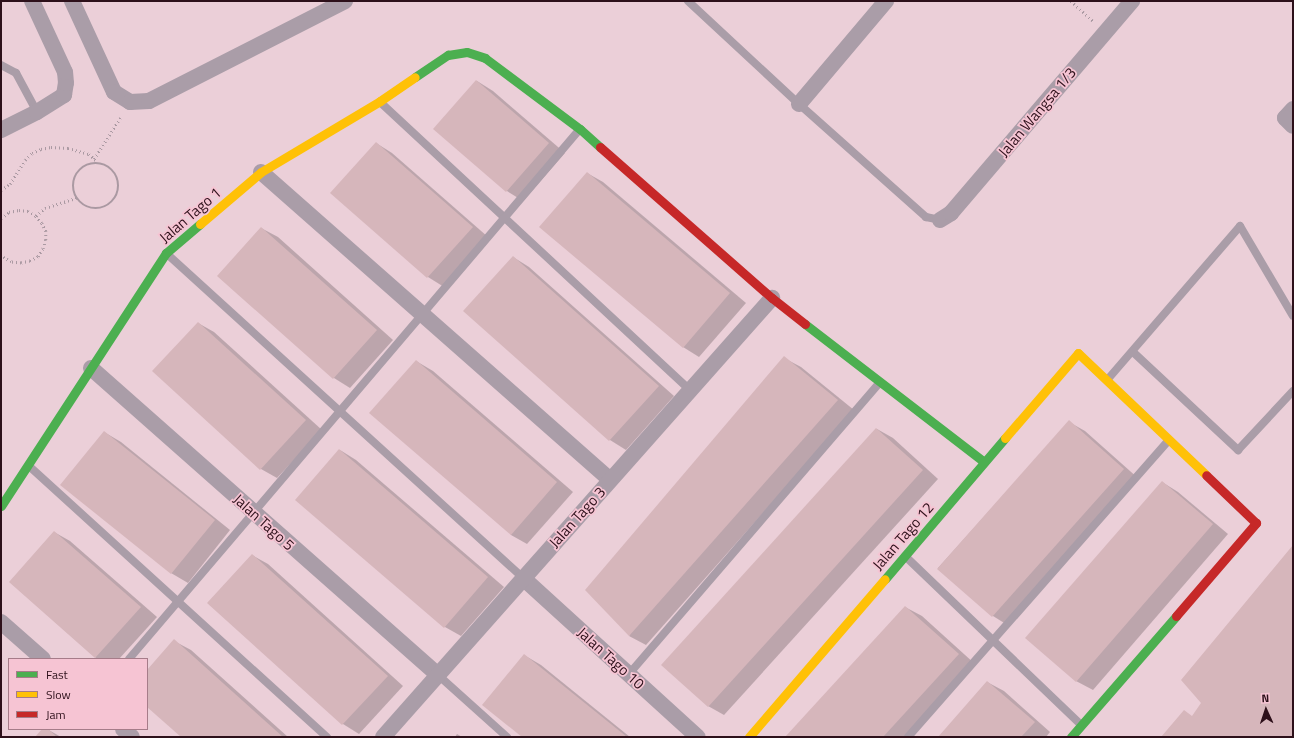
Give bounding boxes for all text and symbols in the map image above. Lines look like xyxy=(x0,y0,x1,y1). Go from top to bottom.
street label: Jalan Wangsa 1/3 xyxy=(994,64,1080,160)
street label: Jalan Tago 1 xyxy=(156,183,224,247)
street label: Jalan Tago 3 xyxy=(545,483,609,551)
street label: Jalan Tago 5 xyxy=(230,490,298,554)
street label: Jalan Tago 12 xyxy=(869,498,937,574)
street label: Jalan Tago 10 xyxy=(574,623,648,693)
legend xyxy=(8,658,148,730)
text: Fast xyxy=(46,665,68,684)
text: Slow xyxy=(46,685,71,704)
north arrow xyxy=(1246,690,1286,730)
text: N xyxy=(1261,690,1270,706)
text: Jam xyxy=(46,705,66,724)

